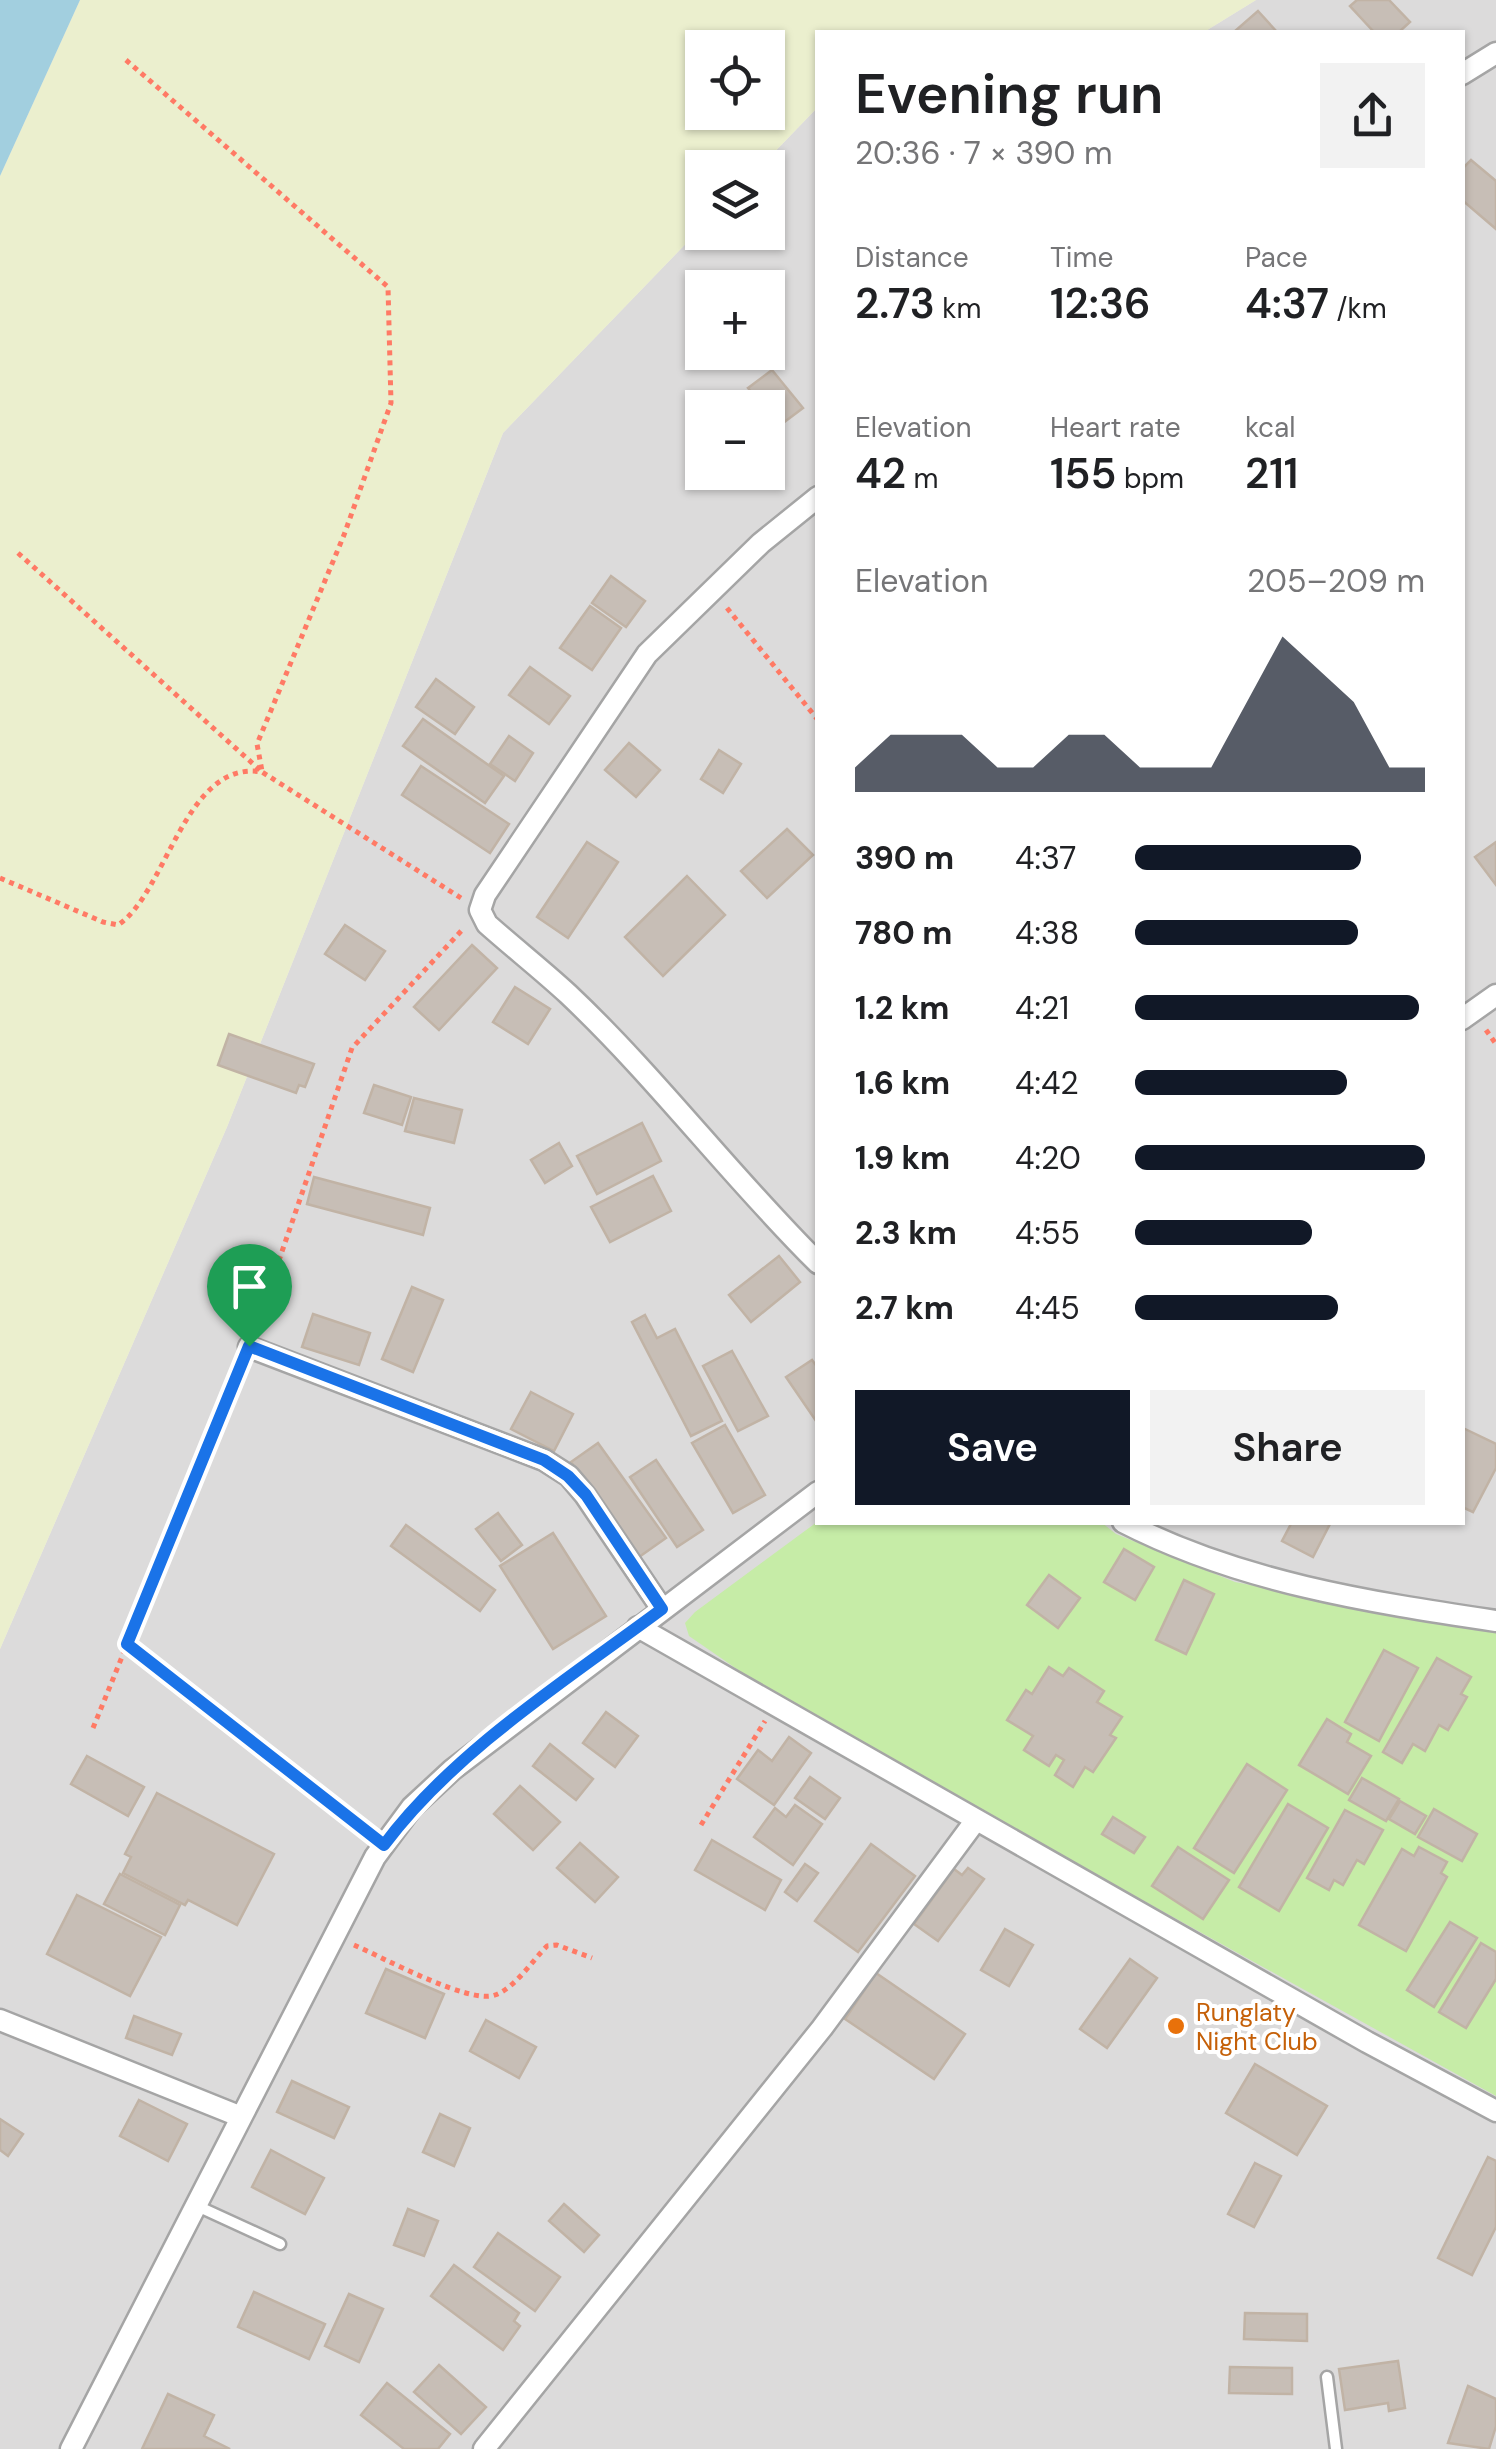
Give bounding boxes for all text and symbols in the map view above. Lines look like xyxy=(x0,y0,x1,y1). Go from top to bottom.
map controls xyxy=(685,30,785,490)
button: locate xyxy=(685,30,785,130)
text: Evening run xyxy=(855,58,1163,130)
button: share xyxy=(1320,63,1425,168)
text: 20:36 · 7 × 390 m xyxy=(855,132,1113,174)
button: layers xyxy=(685,150,785,250)
text: Distance xyxy=(855,239,969,276)
text: Time xyxy=(1050,239,1113,276)
text: Pace xyxy=(1245,239,1308,276)
button: + xyxy=(685,270,785,370)
text: 2.73 xyxy=(855,276,935,331)
text: 12:36 xyxy=(1050,276,1151,331)
text: 4:37 xyxy=(1245,276,1329,331)
text: km xyxy=(935,290,981,327)
text: /km xyxy=(1329,290,1387,327)
button: − xyxy=(685,390,785,490)
text: Elevation xyxy=(855,409,972,446)
text: Heart rate xyxy=(1050,409,1181,446)
text: kcal xyxy=(1245,409,1296,446)
text: 42 xyxy=(855,446,906,501)
text: 155 xyxy=(1050,446,1117,501)
text: 211 xyxy=(1245,446,1298,501)
text: m xyxy=(906,460,938,497)
text: bpm xyxy=(1117,460,1184,497)
text: Elevation xyxy=(855,560,988,602)
text: 205–209 m xyxy=(1247,560,1425,602)
text: 390 m xyxy=(855,837,954,879)
text: 4:37 xyxy=(1015,837,1076,879)
text: 780 m xyxy=(855,912,952,954)
text: 4:38 xyxy=(1015,912,1079,954)
text: 1.2 km xyxy=(855,987,949,1029)
text: 4:21 xyxy=(1015,987,1069,1029)
text: 1.6 km xyxy=(855,1062,950,1104)
text: 4:42 xyxy=(1015,1062,1079,1104)
text: 1.9 km xyxy=(855,1137,950,1179)
text: 4:20 xyxy=(1015,1137,1081,1179)
text: 2.3 km xyxy=(855,1212,957,1254)
text: 4:55 xyxy=(1015,1212,1080,1254)
pin xyxy=(207,1244,292,1347)
icon: arrive xyxy=(222,1259,277,1314)
text: 2.7 km xyxy=(855,1287,954,1329)
text: 4:45 xyxy=(1015,1287,1080,1329)
button: Save xyxy=(855,1390,1130,1505)
button: Share xyxy=(1150,1390,1425,1505)
place label: Runglaty Night Club xyxy=(1196,1996,1318,2058)
marker: Runglaty Night Club xyxy=(1165,2015,1187,2037)

